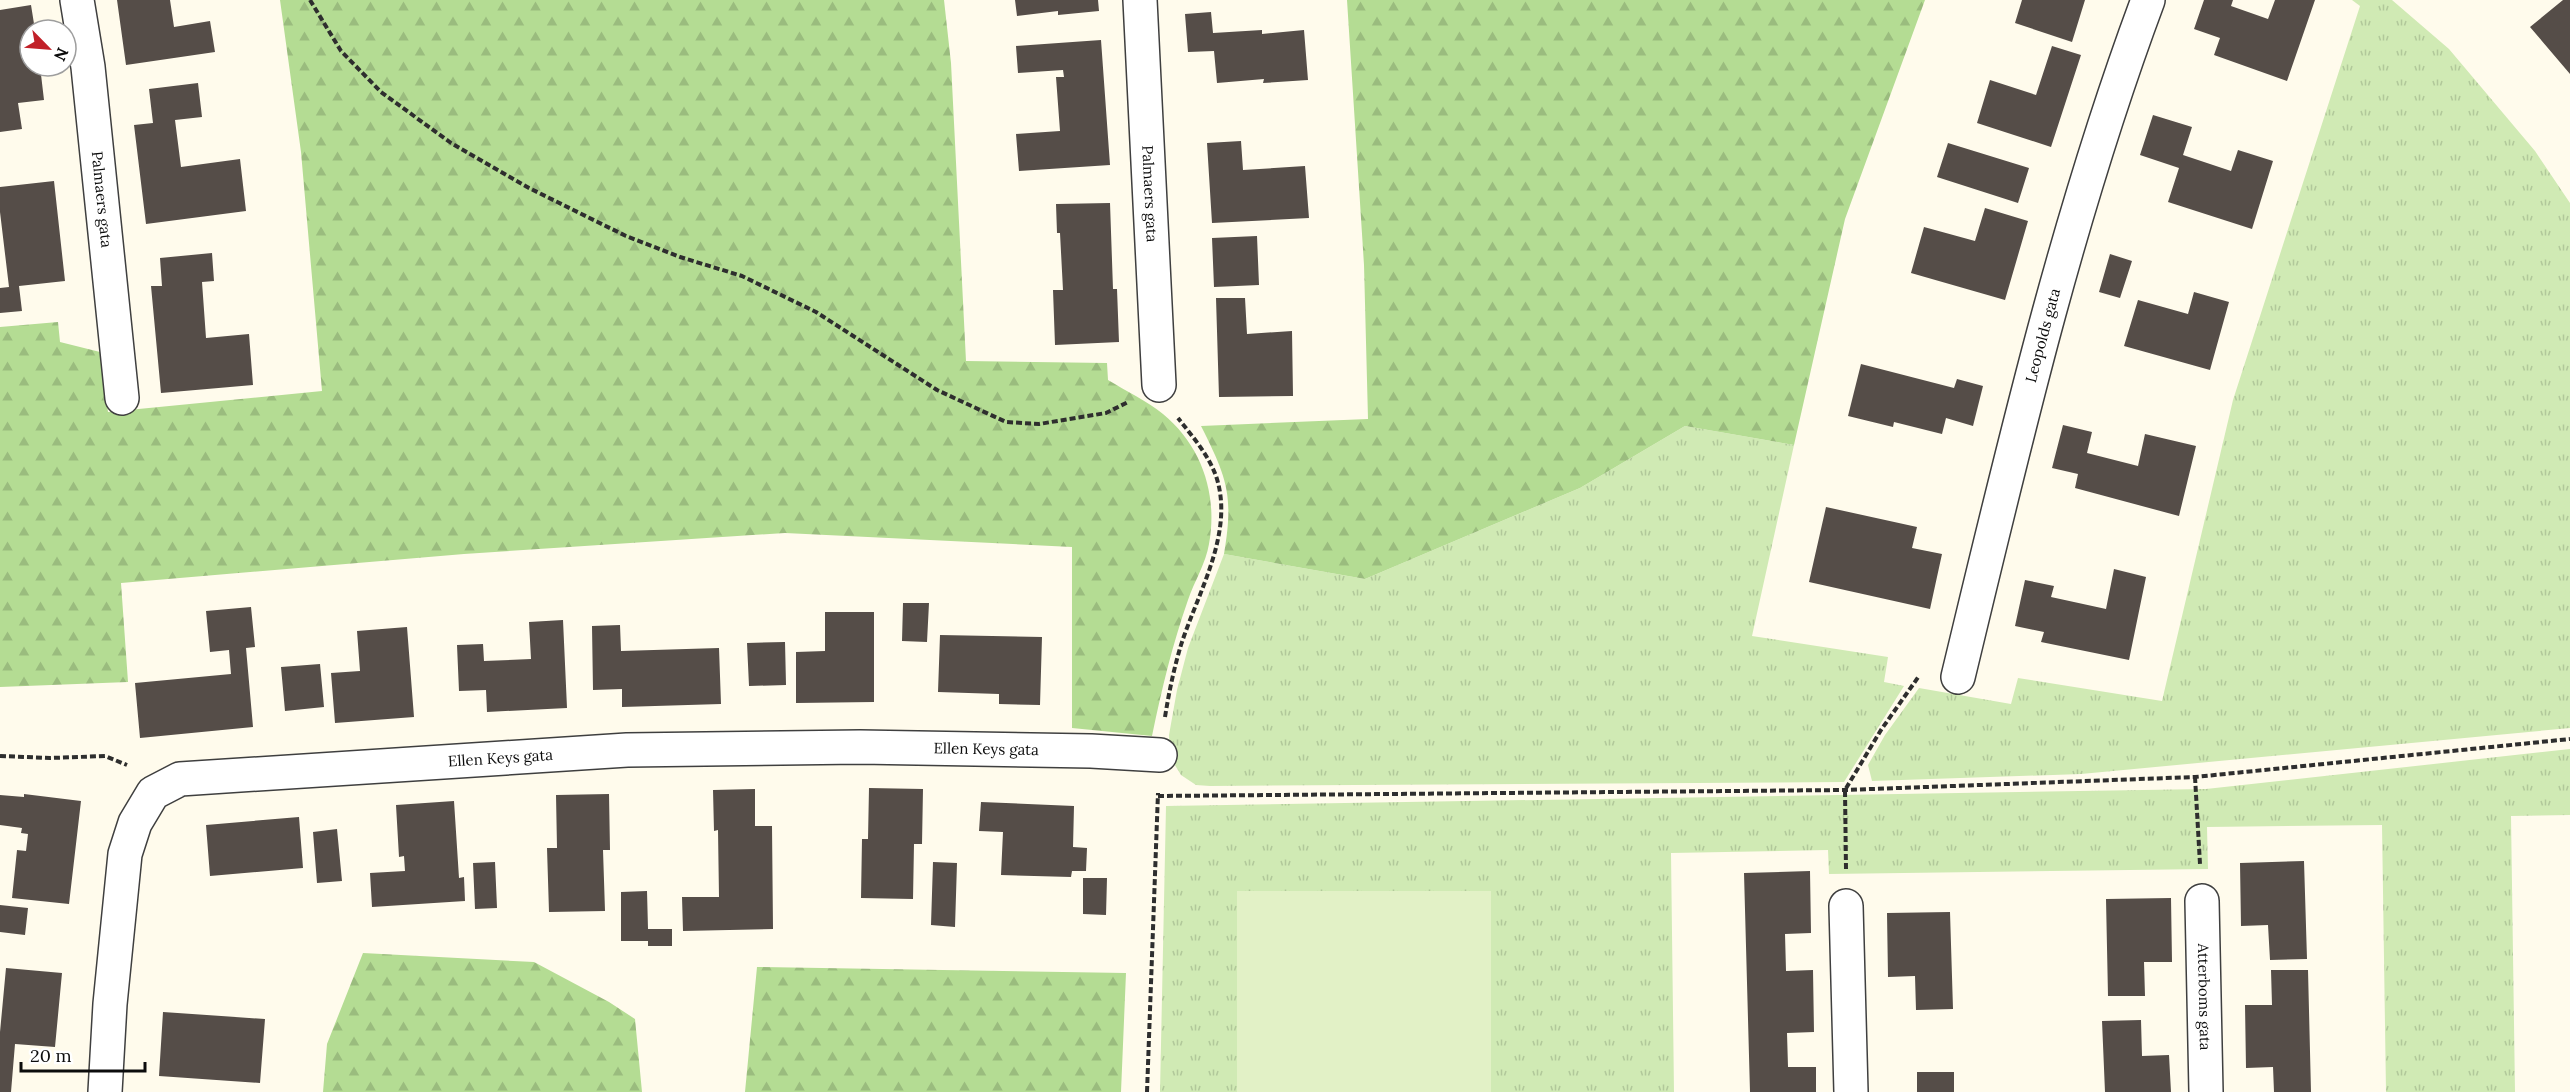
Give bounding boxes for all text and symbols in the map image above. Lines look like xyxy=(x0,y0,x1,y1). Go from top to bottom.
north arrow xyxy=(18,18,78,78)
text: N xyxy=(50,45,73,64)
street label: Palmaers gata xyxy=(1138,145,1162,243)
street label: Palmaers gata xyxy=(88,150,117,249)
street label: Leopolds gata xyxy=(2021,286,2064,384)
street label: Ellen Keys gata xyxy=(933,738,1039,759)
street label: Ellen Keys gata xyxy=(447,745,554,771)
street label: Atterboms gata xyxy=(2194,942,2215,1051)
scale bar xyxy=(21,1035,146,1073)
text: 20 m xyxy=(30,1044,72,1067)

